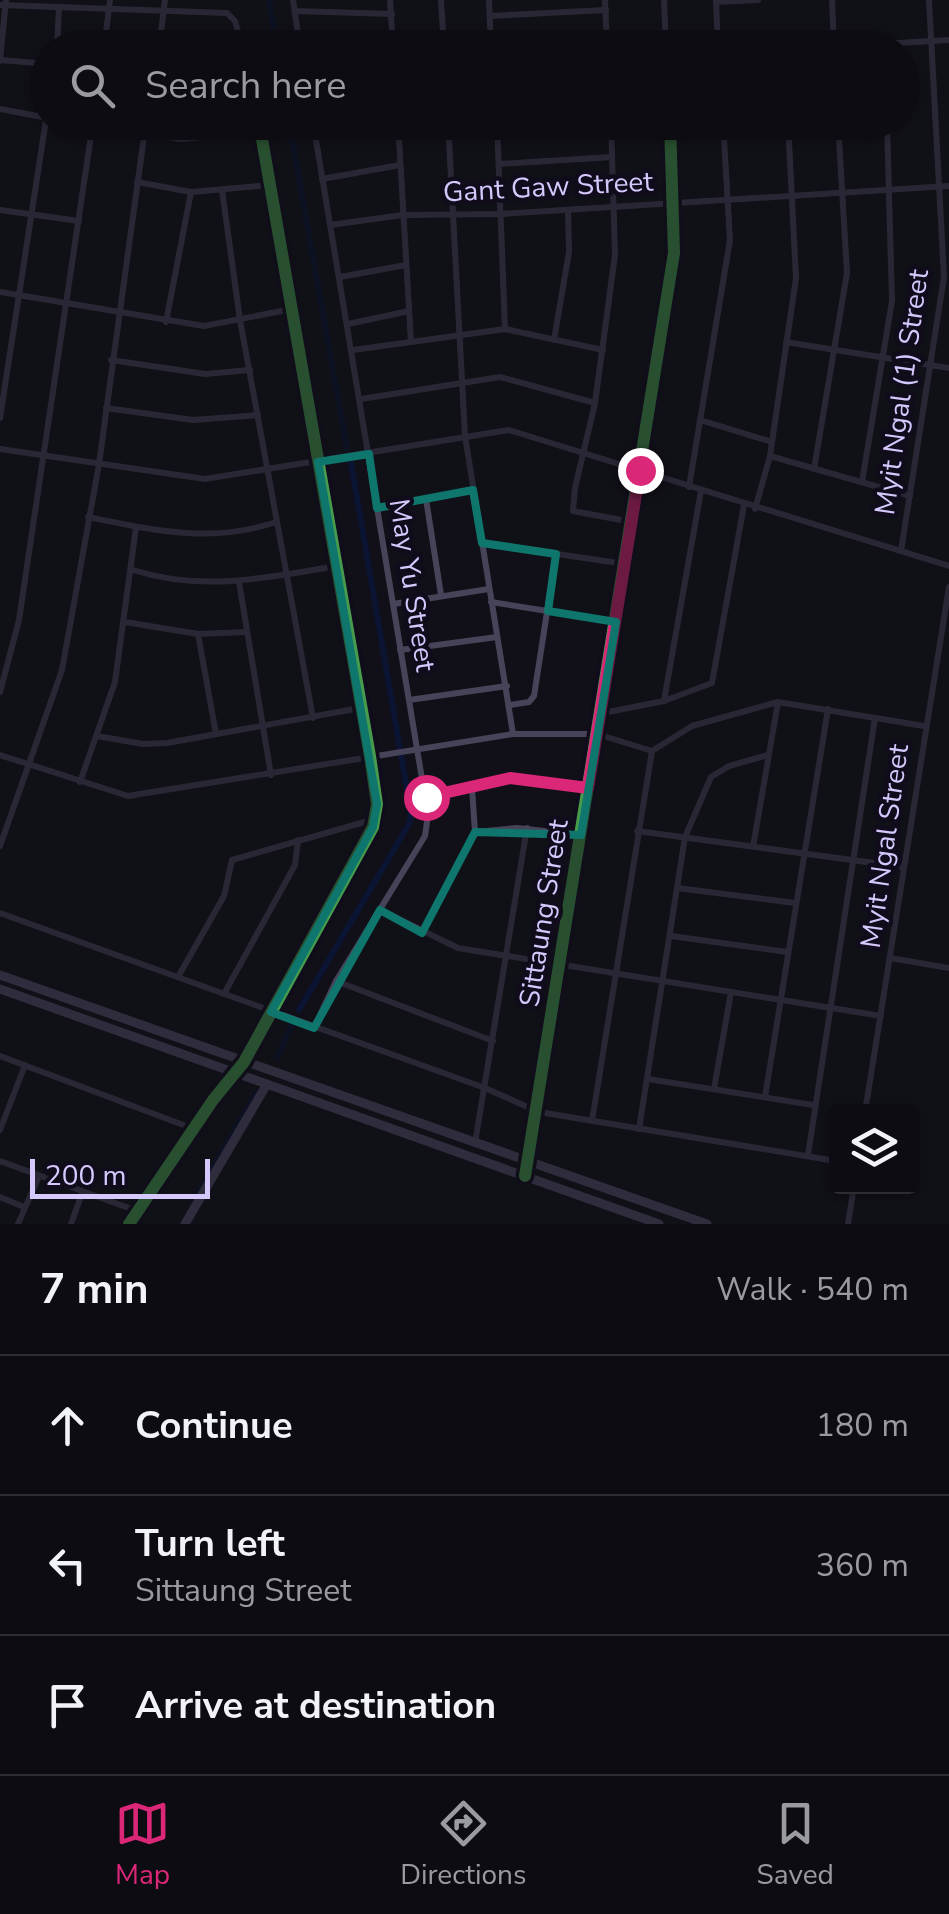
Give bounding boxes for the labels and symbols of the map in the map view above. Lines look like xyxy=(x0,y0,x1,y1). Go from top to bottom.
street label: Gant Gaw Street xyxy=(442,163,654,211)
street label: Myit Ngal (1) Street xyxy=(866,267,938,517)
route end xyxy=(618,448,664,494)
street label: May Yu Street xyxy=(380,496,444,674)
street label: Myit Ngal Street xyxy=(852,741,918,951)
route start xyxy=(404,775,450,821)
street label: Sittaung Street xyxy=(510,816,578,1010)
scale bar xyxy=(30,1154,210,1198)

